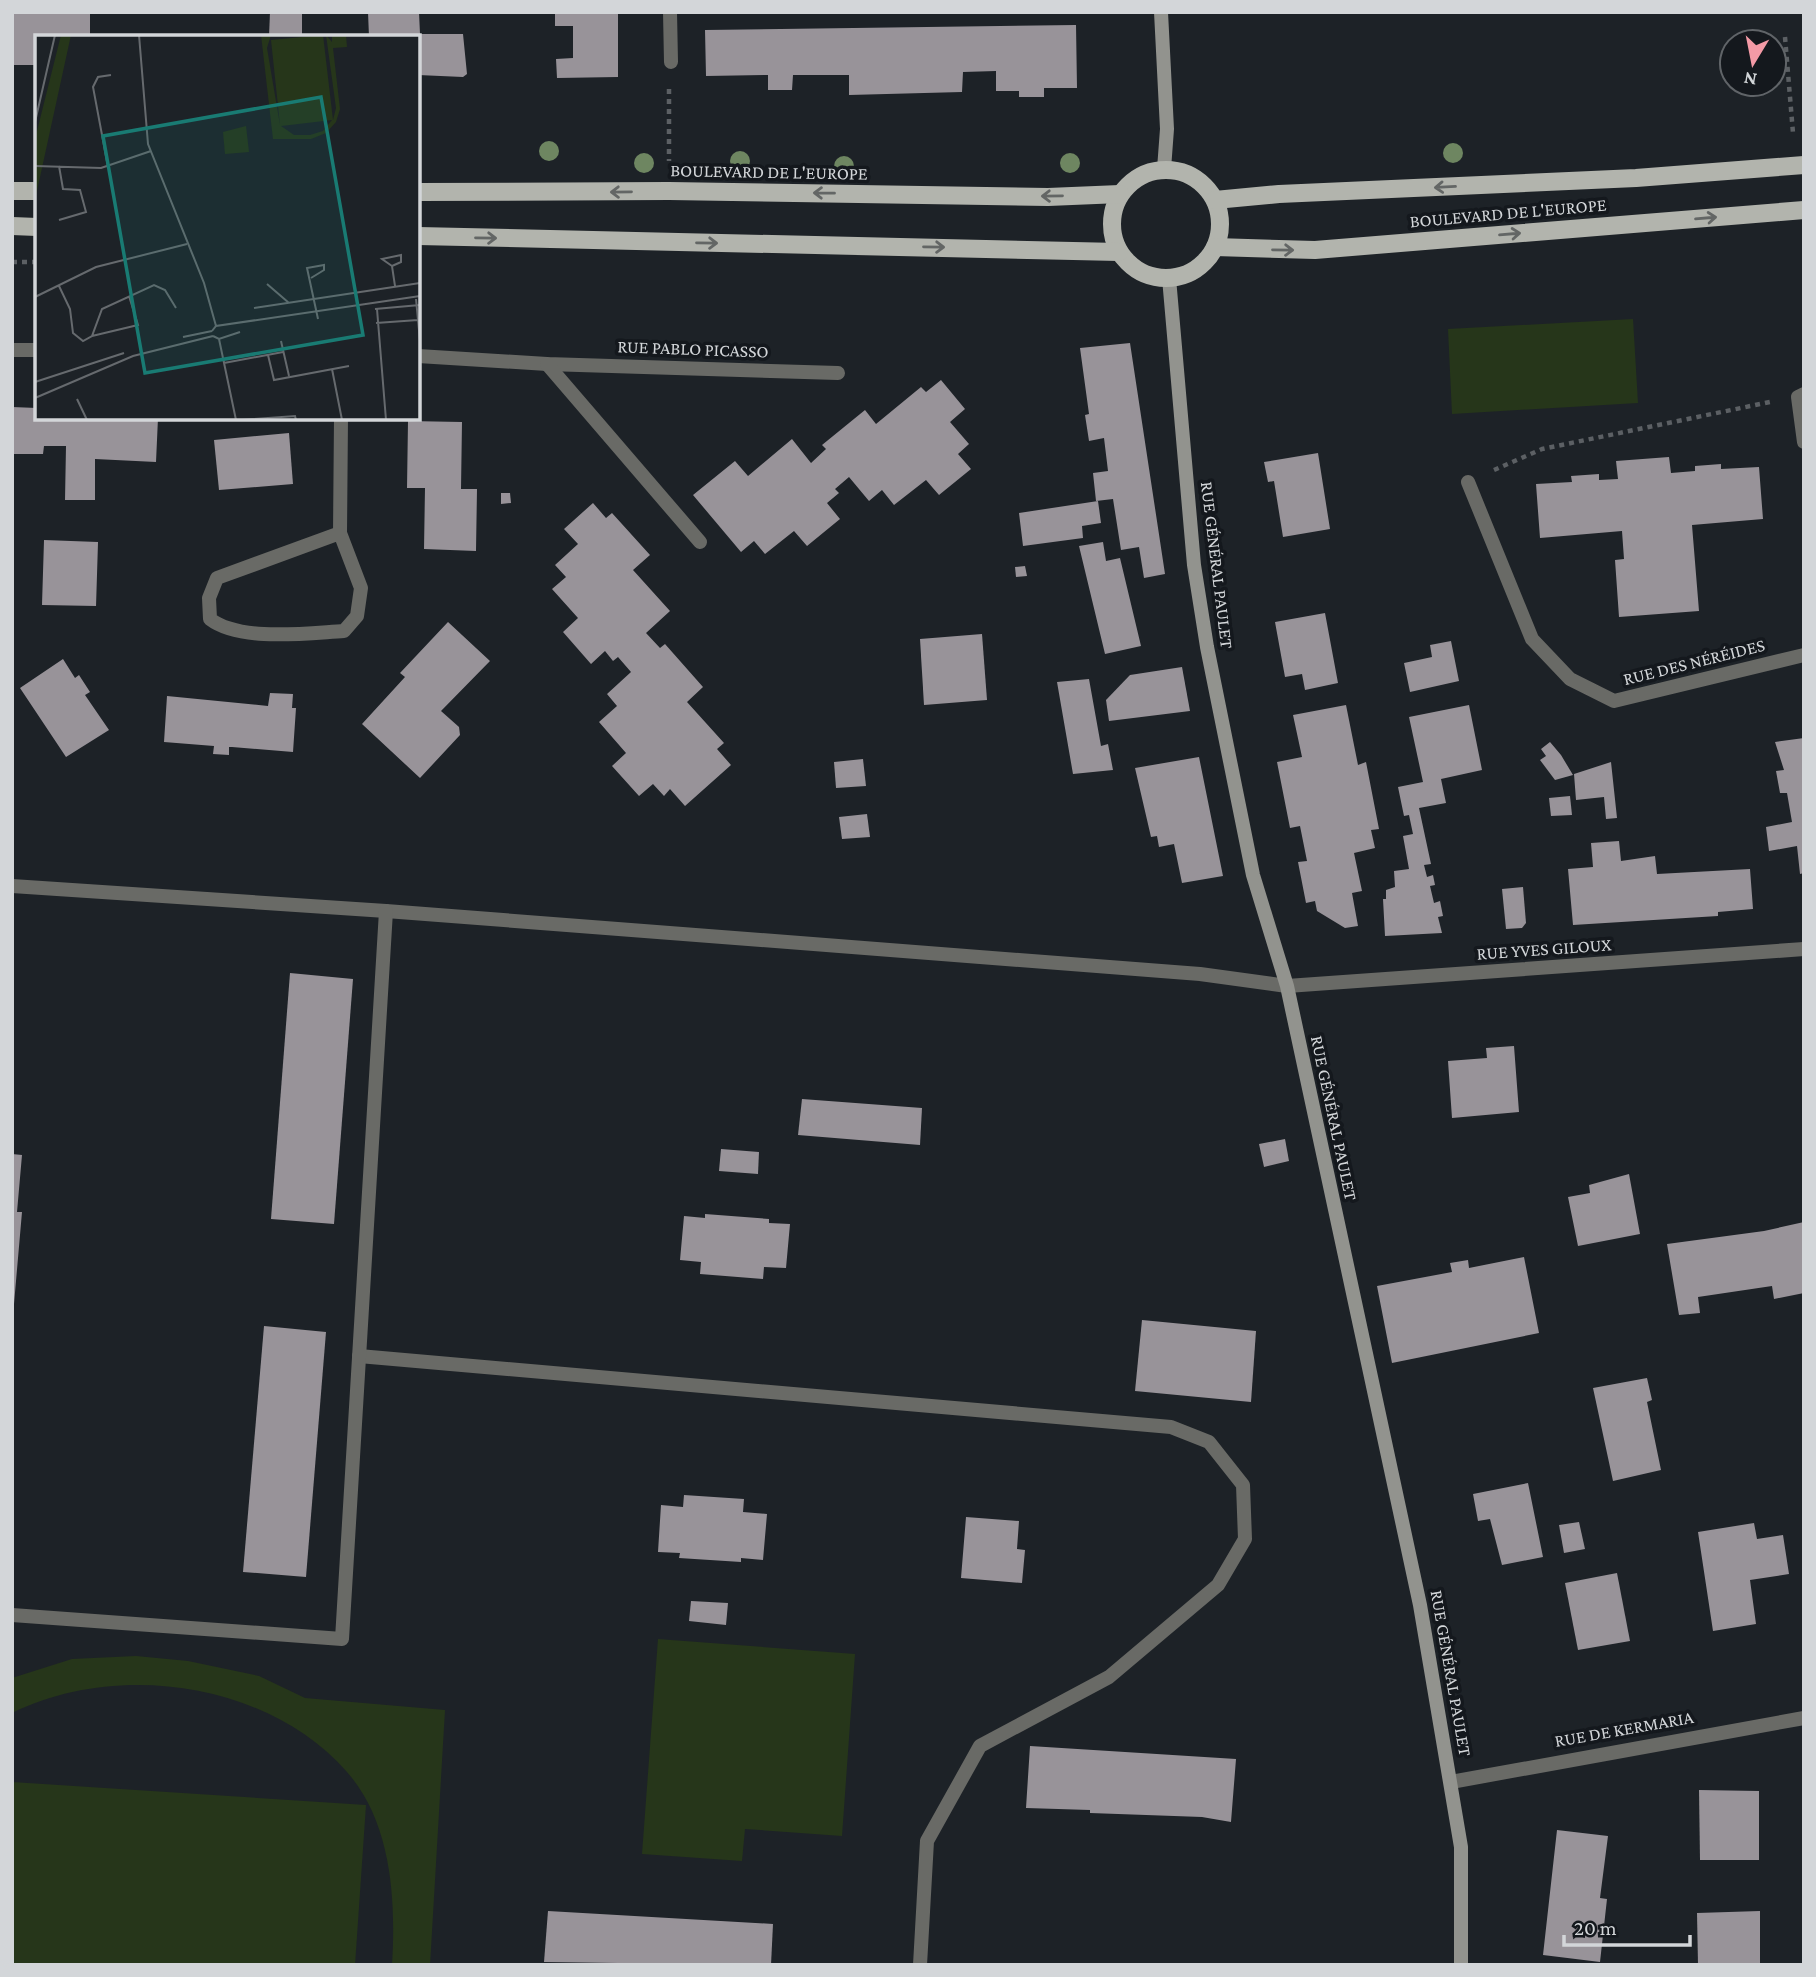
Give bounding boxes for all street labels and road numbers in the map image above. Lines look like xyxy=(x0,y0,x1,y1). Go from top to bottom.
street label: BOULEVARD DE L'EUROPE xyxy=(670,160,868,184)
street label: BOULEVARD DE L'EUROPE xyxy=(1409,194,1607,232)
street label: RUE PABLO PICASSO xyxy=(617,336,769,362)
street label: RUE GÉNÉRAL PAULET xyxy=(1197,480,1237,650)
street label: RUE DES NÉRÉIDES xyxy=(1621,635,1767,689)
street label: RUE YVES GILOUX xyxy=(1476,934,1613,964)
street label: RUE GÉNÉRAL PAULET xyxy=(1307,1034,1361,1202)
street label: RUE GÉNÉRAL PAULET xyxy=(1427,1589,1475,1758)
street label: RUE DE KERMARIA xyxy=(1553,1707,1696,1751)

